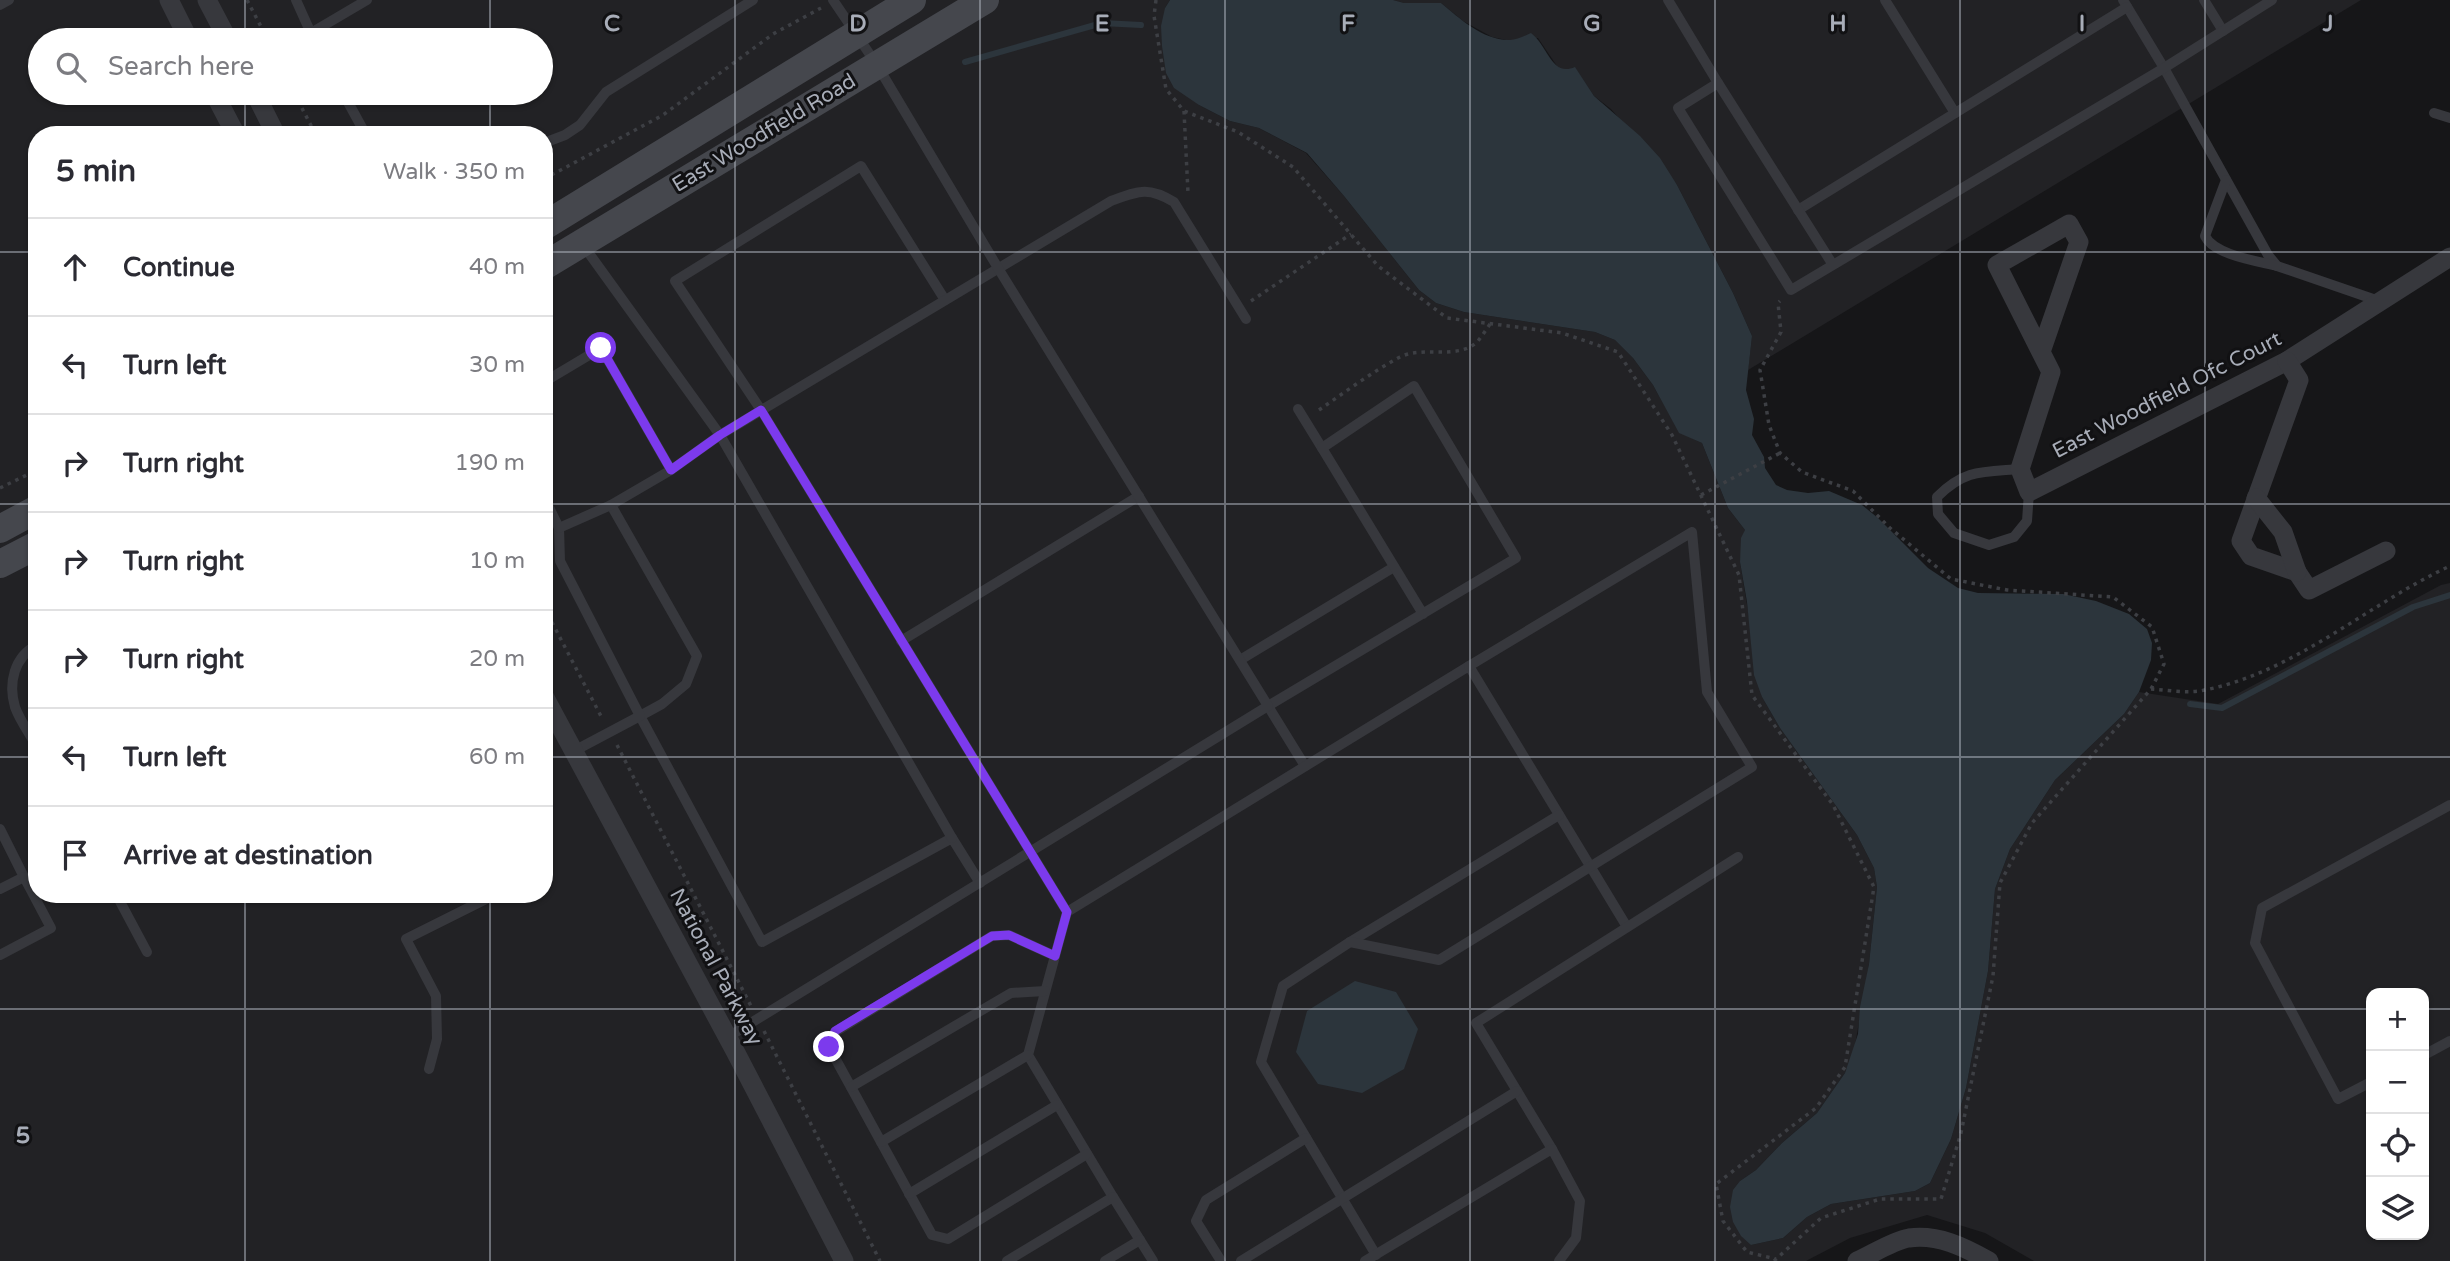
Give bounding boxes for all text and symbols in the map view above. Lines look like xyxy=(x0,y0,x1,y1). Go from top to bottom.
text: C xyxy=(604,10,620,38)
text: D xyxy=(849,10,867,38)
text: E xyxy=(1095,10,1109,38)
text: F xyxy=(1341,10,1355,38)
text: G xyxy=(1583,10,1601,38)
text: H xyxy=(1829,10,1847,38)
text: I xyxy=(2079,10,2085,38)
text: J xyxy=(2322,10,2333,38)
search box xyxy=(28,28,553,105)
icon: search xyxy=(52,48,90,86)
text: Search here xyxy=(108,51,254,82)
street label: East Woodfield Road xyxy=(668,68,860,198)
text: 5 min xyxy=(56,153,136,190)
text: Walk · 350 m xyxy=(383,158,525,186)
icon: ahead xyxy=(56,248,94,286)
text: Continue xyxy=(123,252,235,283)
text: 40 m xyxy=(469,253,525,281)
street label: East Woodfield Ofc Court xyxy=(2048,326,2286,464)
route start xyxy=(585,332,616,363)
icon: left xyxy=(56,346,94,384)
text: Turn left xyxy=(123,350,226,381)
text: 30 m xyxy=(469,351,525,379)
icon: right xyxy=(56,444,94,482)
text: Turn right xyxy=(123,448,244,479)
text: 190 m xyxy=(455,449,525,477)
icon: right xyxy=(56,542,94,580)
text: Turn right xyxy=(123,546,244,577)
text: 10 m xyxy=(469,547,525,575)
icon: right xyxy=(56,640,94,678)
text: Turn right xyxy=(123,644,244,675)
text: 20 m xyxy=(469,645,525,673)
icon: left xyxy=(56,738,94,776)
text: Turn left xyxy=(123,742,226,773)
text: 60 m xyxy=(469,743,525,771)
icon: arrive xyxy=(56,836,94,874)
text: Arrive at destination xyxy=(123,840,373,871)
street label: National Parkway xyxy=(664,884,768,1050)
map controls xyxy=(2366,988,2429,1240)
button: + xyxy=(2366,988,2429,1051)
route end xyxy=(813,1031,844,1062)
button: − xyxy=(2366,1051,2429,1114)
button: locate xyxy=(2366,1114,2429,1177)
text: 5 xyxy=(16,1122,30,1150)
button: layers xyxy=(2366,1177,2429,1240)

